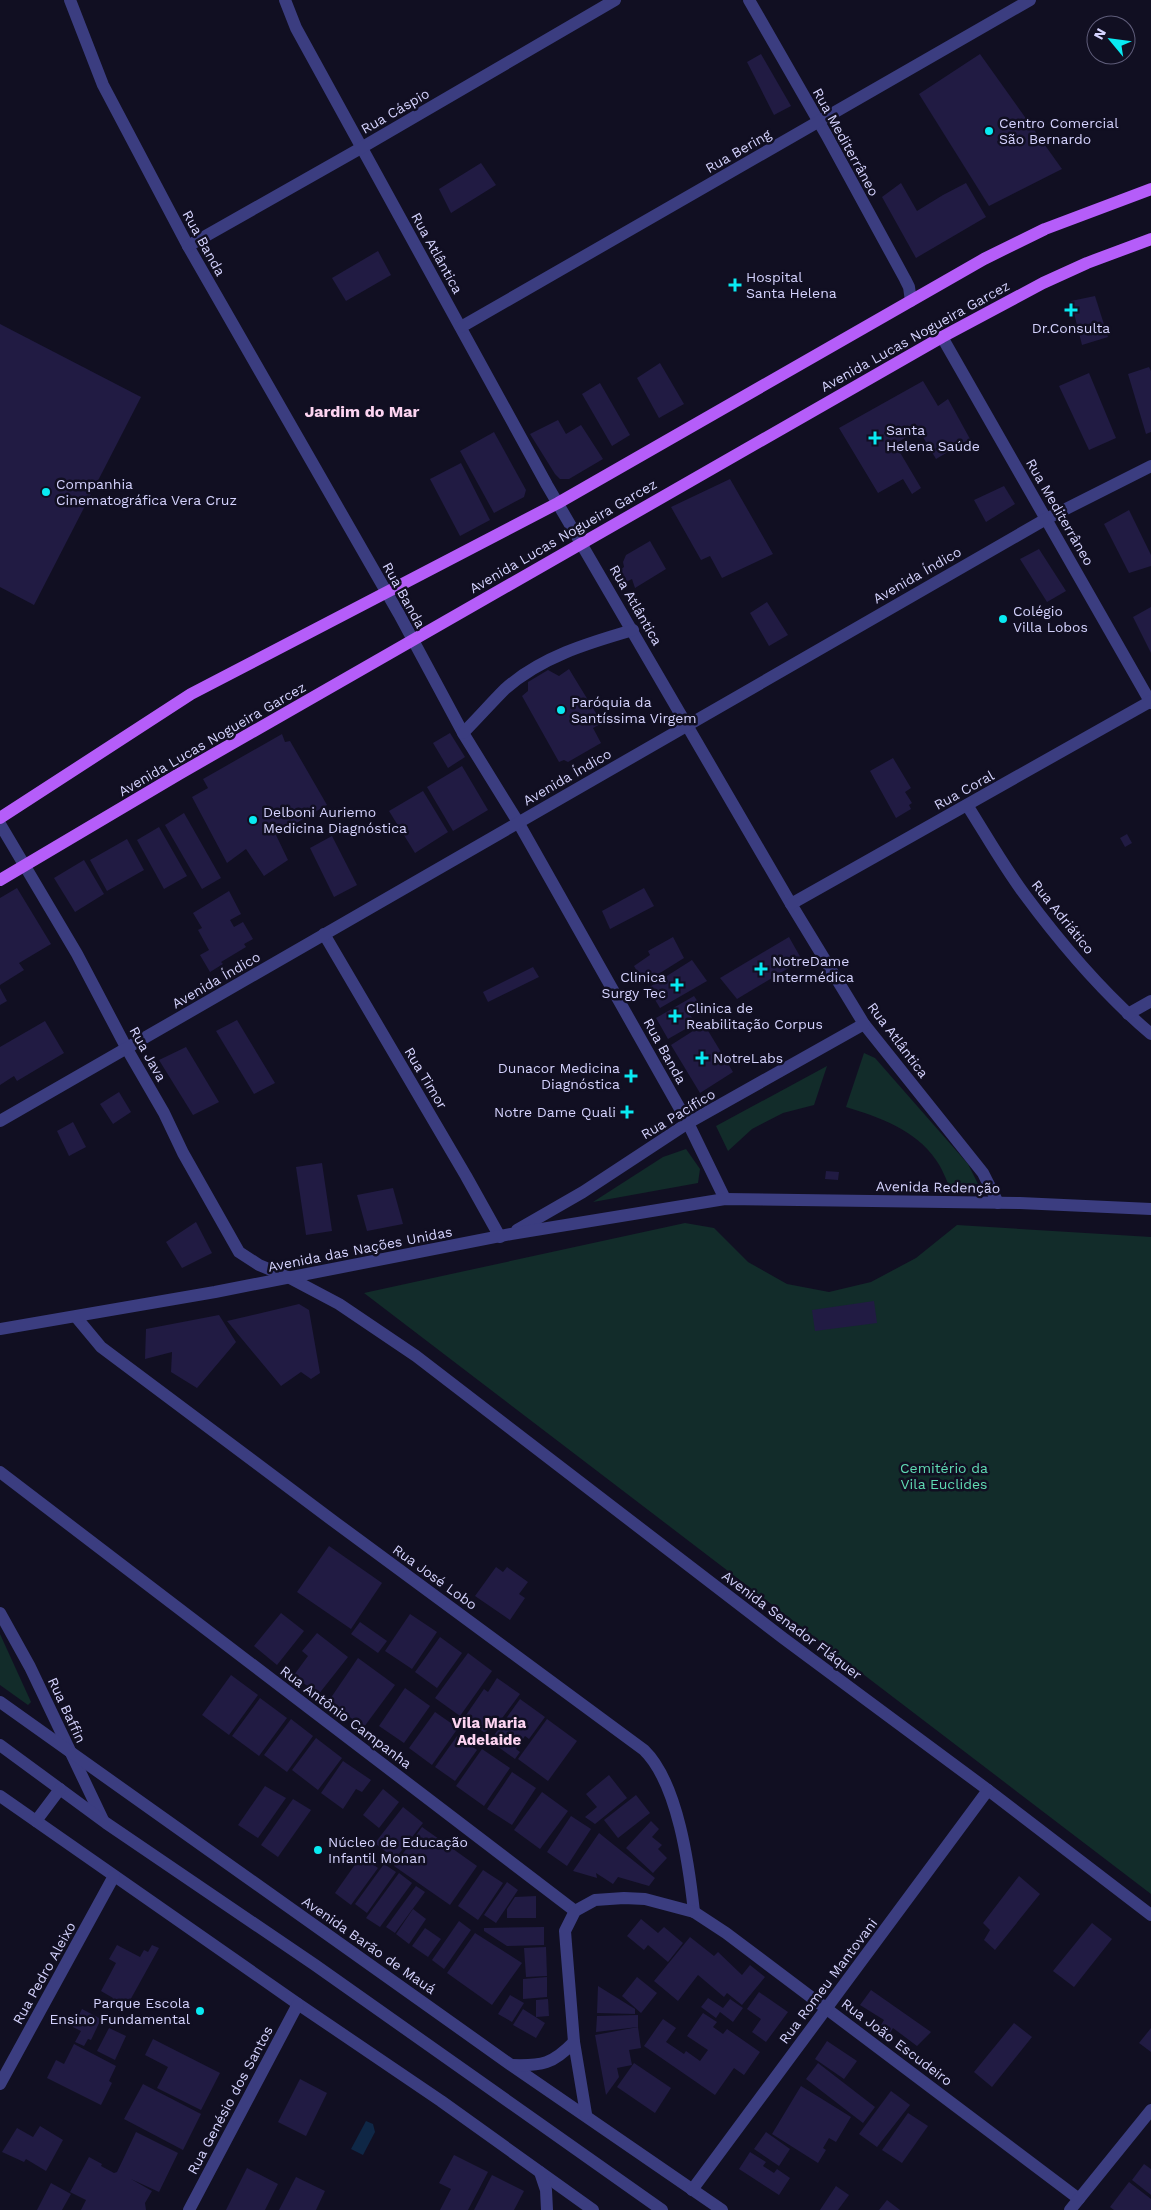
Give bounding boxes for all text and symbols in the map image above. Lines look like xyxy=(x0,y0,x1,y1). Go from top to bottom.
north arrow xyxy=(1086,15,1136,65)
text: N xyxy=(1090,25,1109,42)
street label: Rua Cáspio xyxy=(358,85,432,137)
street label: Rua Mediterrâneo xyxy=(810,85,882,199)
place label: Centro Comercial São Bernardo xyxy=(999,115,1119,147)
marker: Centro Comercial São Bernardo xyxy=(983,125,995,137)
street label: Rua Bering xyxy=(702,126,774,176)
street label: Rua Banda xyxy=(179,207,229,279)
street label: Rua Atlântica xyxy=(408,210,466,296)
place label: Hospital Santa Helena xyxy=(746,269,837,301)
street label: Avenida Lucas Nogueira Garcez xyxy=(818,277,1012,395)
marker: Hospital Santa Helena xyxy=(728,278,742,292)
marker: Dr.Consulta xyxy=(1064,303,1078,317)
place label: Dr.Consulta xyxy=(1032,320,1110,336)
district label: Jardim do Mar xyxy=(305,402,420,421)
place label: Santa Helena Saúde xyxy=(886,422,980,454)
marker: Santa Helena Saúde xyxy=(868,431,882,445)
street label: Rua Mediterrâneo xyxy=(1023,456,1097,568)
place label: Companhia Cinematográfica Vera Cruz xyxy=(56,476,237,508)
street label: Avenida Lucas Nogueira Garcez xyxy=(466,476,660,596)
marker: Companhia Cinematográfica Vera Cruz xyxy=(40,486,52,498)
street label: Avenida Índico xyxy=(870,543,964,607)
street label: Rua Banda xyxy=(379,559,429,631)
street label: Rua Atlântica xyxy=(606,562,666,648)
place label: Colégio Villa Lobos xyxy=(1013,603,1088,635)
marker: Colégio Villa Lobos xyxy=(997,613,1009,625)
street label: Avenida Lucas Nogueira Garcez xyxy=(115,679,309,799)
place label: Paróquia da Santíssima Virgem xyxy=(571,694,697,726)
marker: Paróquia da Santíssima Virgem xyxy=(555,704,567,716)
street label: Avenida Índico xyxy=(520,745,614,809)
street label: Rua Coral xyxy=(931,767,997,813)
place label: Delboni Auriemo Medicina Diagnóstica xyxy=(263,804,407,836)
marker: Delboni Auriemo Medicina Diagnóstica xyxy=(247,814,259,826)
street label: Rua Adriático xyxy=(1028,877,1098,957)
street label: Avenida Índico xyxy=(169,948,263,1012)
place label: NotreDame Intermédica xyxy=(772,953,854,985)
marker: NotreDame Intermédica xyxy=(754,962,768,976)
place label: Clinica Surgy Tec xyxy=(602,969,666,1001)
marker: Clinica Surgy Tec xyxy=(670,978,684,992)
street label: Rua Atlântica xyxy=(864,999,932,1081)
place label: Clinica de Reabilitação Corpus xyxy=(686,1000,823,1032)
marker: Clinica de Reabilitação Corpus xyxy=(668,1009,682,1023)
street label: Rua Banda xyxy=(640,1015,690,1087)
street label: Rua Java xyxy=(126,1024,170,1084)
street label: Rua Timor xyxy=(401,1044,451,1112)
place label: NotreLabs xyxy=(713,1050,783,1066)
marker: NotreLabs xyxy=(695,1051,709,1065)
place label: Dunacor Medicina Diagnóstica xyxy=(498,1060,620,1092)
marker: Dunacor Medicina Diagnóstica xyxy=(624,1069,638,1083)
street label: Rua Pacífico xyxy=(638,1086,718,1142)
place label: Notre Dame Quali xyxy=(494,1104,616,1120)
marker: Notre Dame Quali xyxy=(620,1105,634,1119)
street label: Avenida Redenção xyxy=(876,1178,1000,1196)
street label: Avenida das Nações Unidas xyxy=(266,1223,454,1275)
park label: Cemitério da Vila Euclides xyxy=(900,1460,988,1492)
street label: Rua José Lobo xyxy=(390,1541,480,1613)
street label: Avenida Senador Fláquer xyxy=(719,1567,865,1683)
street label: Rua Antônio Campanha xyxy=(277,1662,415,1772)
street label: Rua Baffin xyxy=(45,1675,89,1745)
district label: Vila Maria Adelaide xyxy=(452,1714,526,1749)
place label: Núcleo de Educação Infantil Monan xyxy=(328,1834,468,1866)
marker: Núcleo de Educação Infantil Monan xyxy=(312,1844,324,1856)
street label: Avenida Barão de Mauá xyxy=(299,1893,439,1997)
street label: Rua Romeu Mantovani xyxy=(776,1915,880,2047)
street label: Rua Pedro Aleixo xyxy=(9,1919,79,2027)
place label: Parque Escola Ensino Fundamental xyxy=(49,1995,191,2027)
street label: Rua João Escudeiro xyxy=(839,1995,955,2089)
marker: Parque Escola Ensino Fundamental xyxy=(194,2005,206,2017)
street label: Rua Genésio dos Santos xyxy=(184,2023,276,2177)

